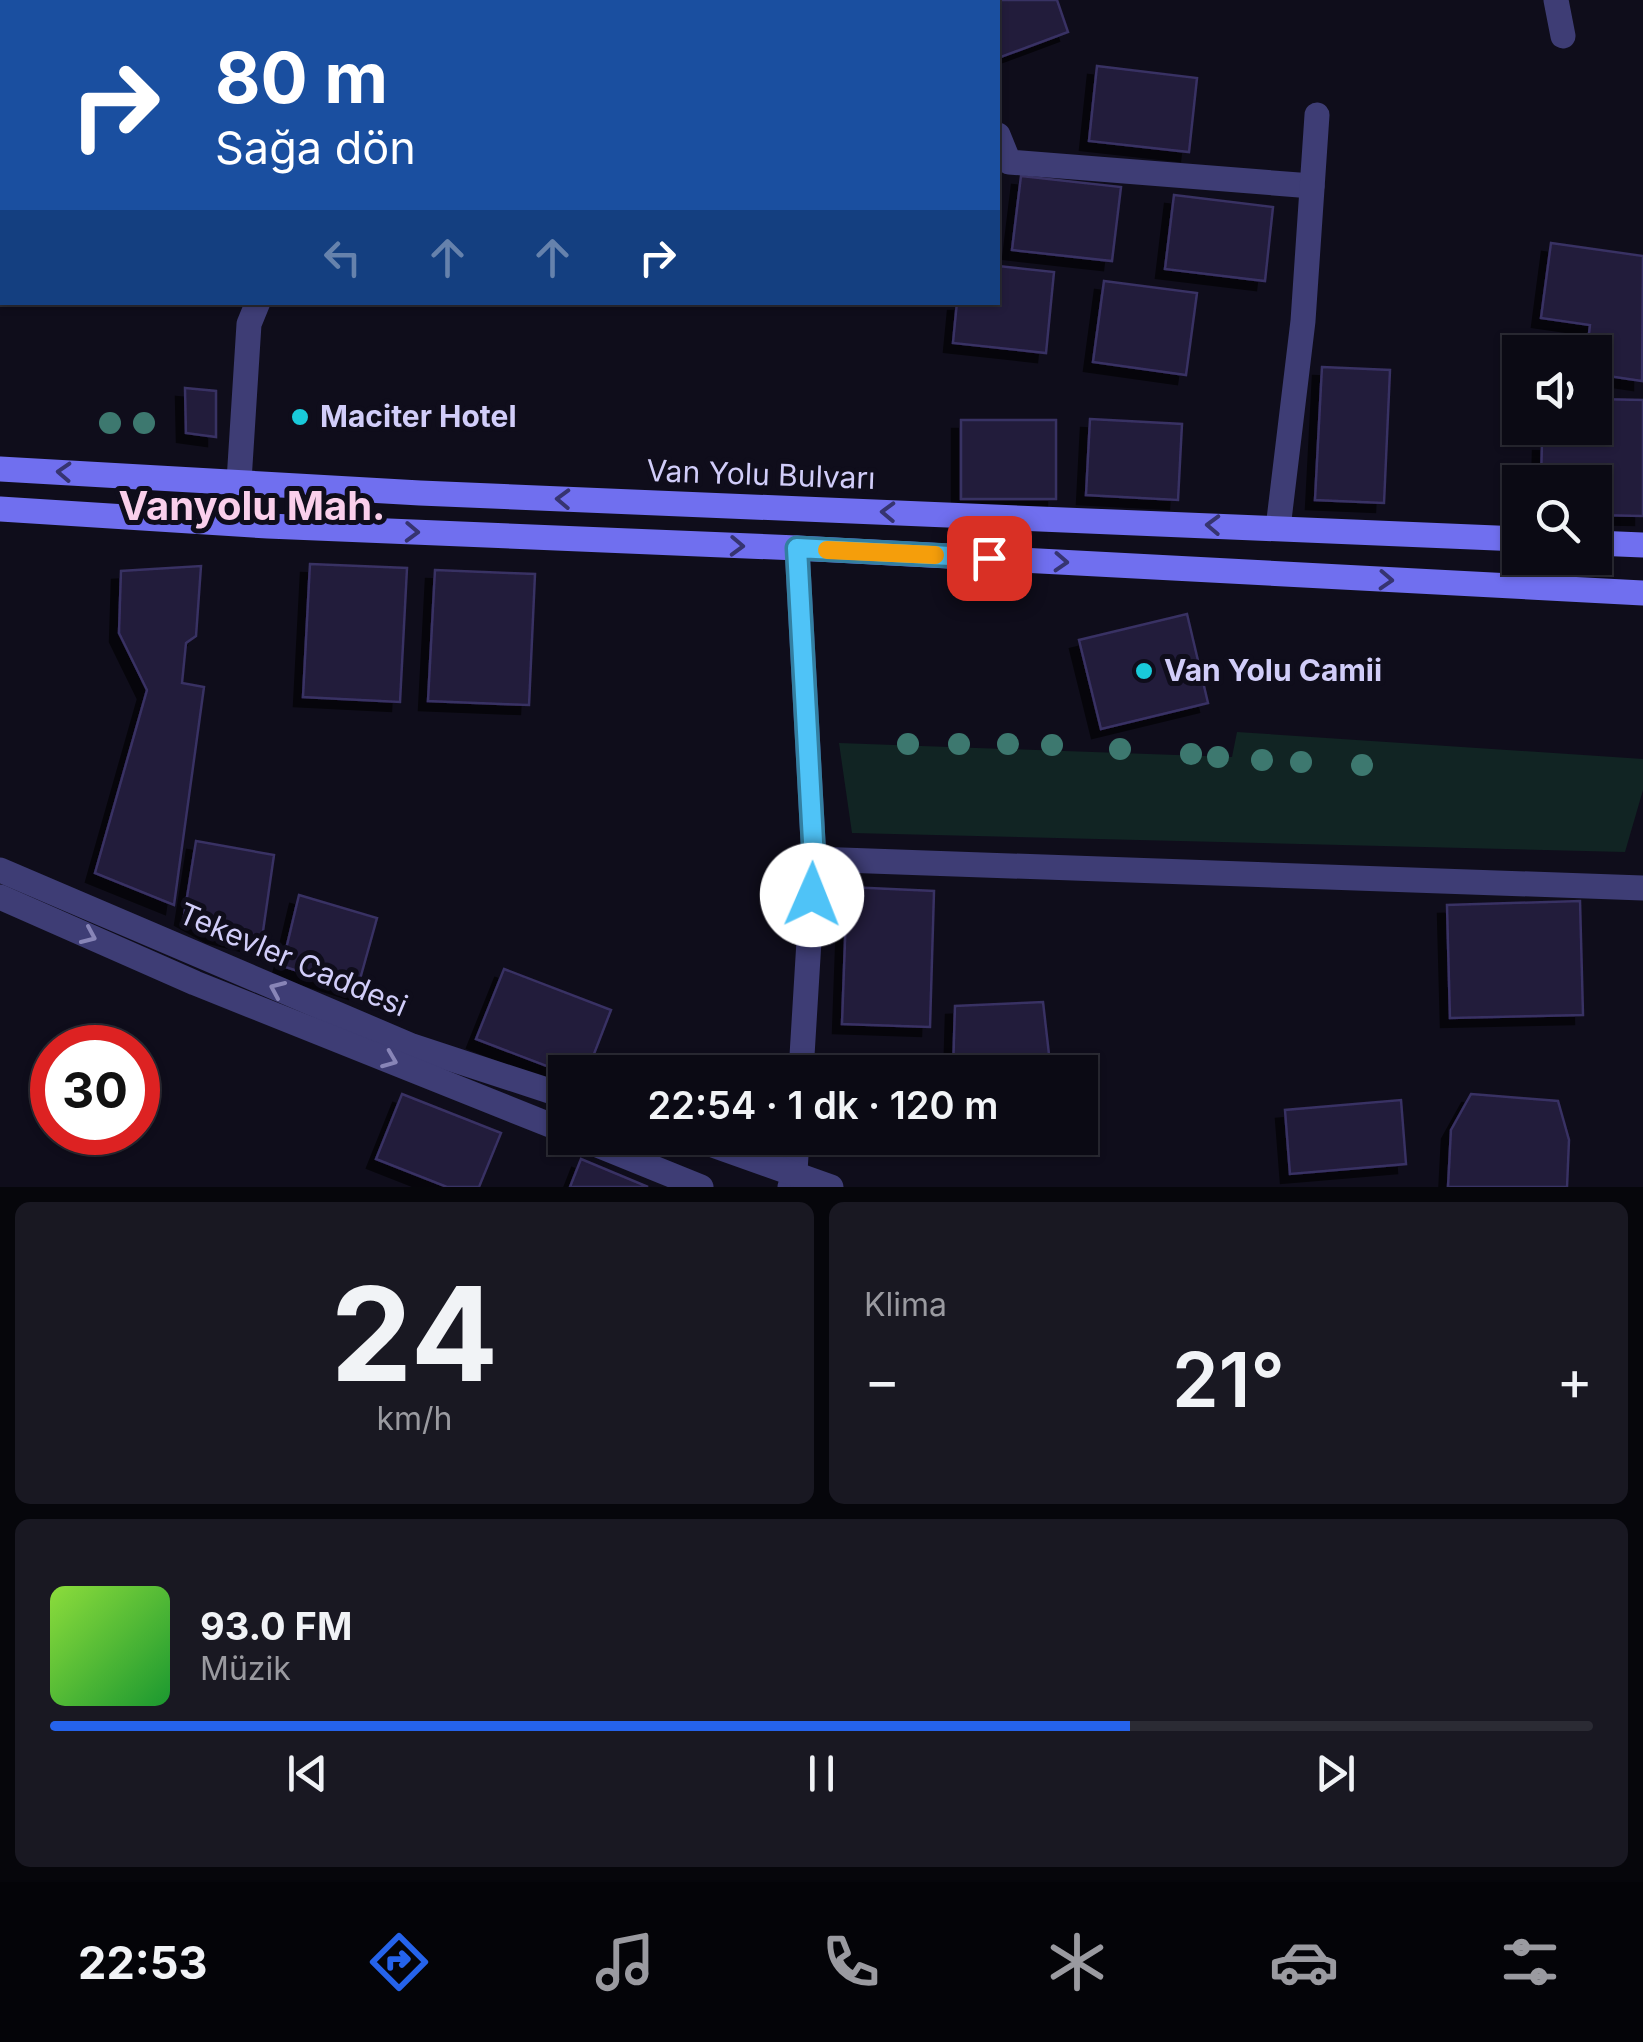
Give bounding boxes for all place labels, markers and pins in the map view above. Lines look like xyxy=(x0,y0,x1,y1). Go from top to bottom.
place label: Maciter Hotel xyxy=(320,398,517,434)
marker: Maciter Hotel xyxy=(289,406,311,428)
pin xyxy=(947,516,1032,601)
place label: Van Yolu Camii xyxy=(1164,652,1382,688)
marker: Van Yolu Camii xyxy=(1133,660,1155,682)

